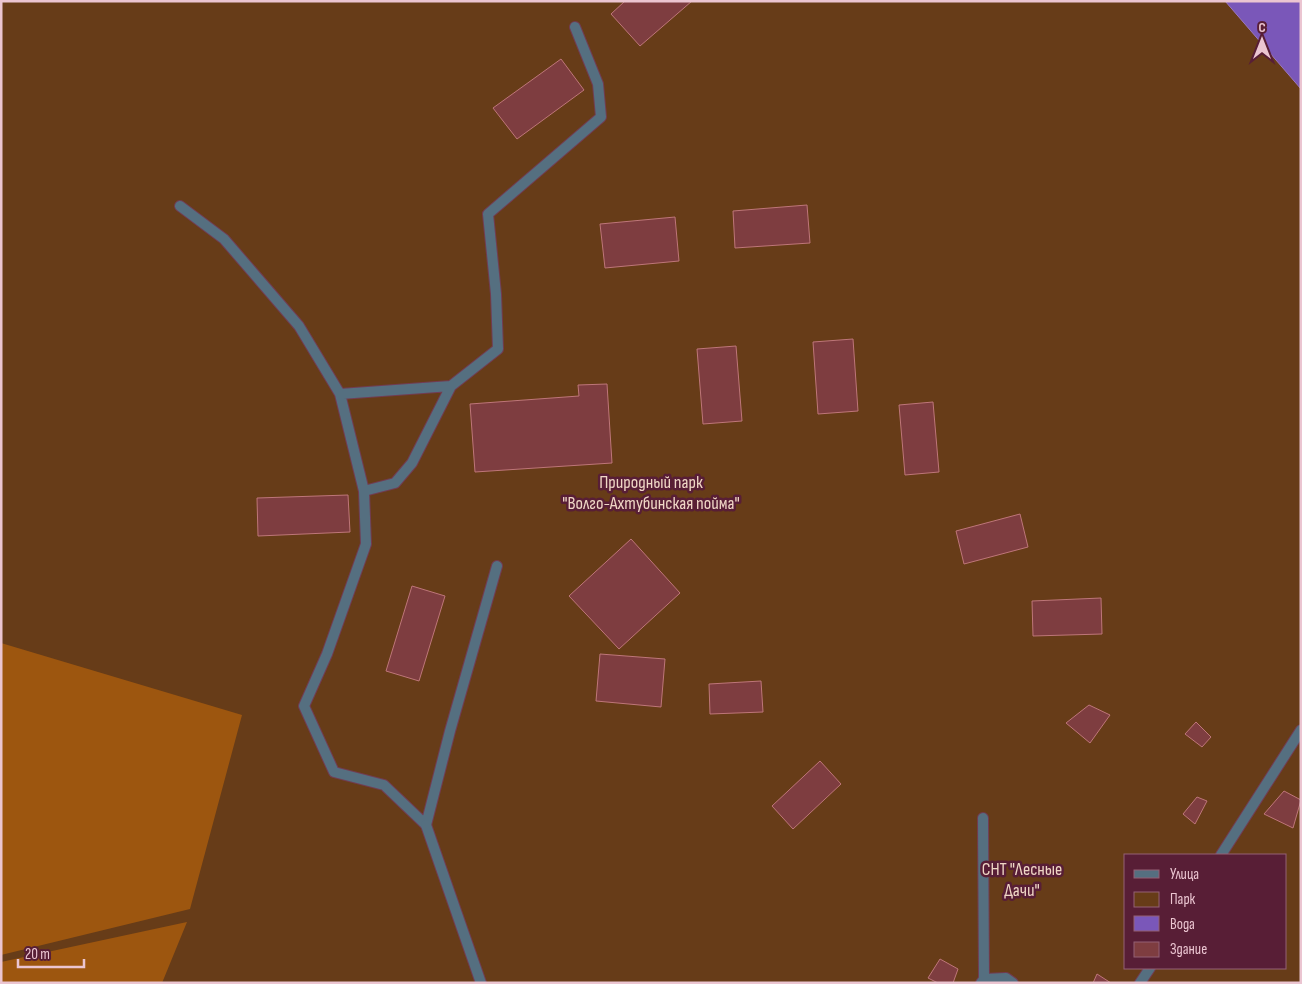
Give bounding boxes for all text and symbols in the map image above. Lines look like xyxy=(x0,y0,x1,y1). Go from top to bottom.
north arrow xyxy=(1237,15,1287,65)
text: С xyxy=(1258,19,1266,36)
park label: Природный парк "Волго-Ахтубинская пойма" xyxy=(562,472,740,514)
legend xyxy=(1124,854,1287,969)
park label: СНТ "Лесные Дачи" xyxy=(982,859,1062,901)
text: Улица xyxy=(1170,865,1199,884)
text: Парк xyxy=(1170,890,1196,909)
text: Вода xyxy=(1170,915,1195,934)
scale bar xyxy=(18,936,84,968)
text: Здание xyxy=(1170,940,1207,959)
text: 20 m xyxy=(25,945,50,964)

